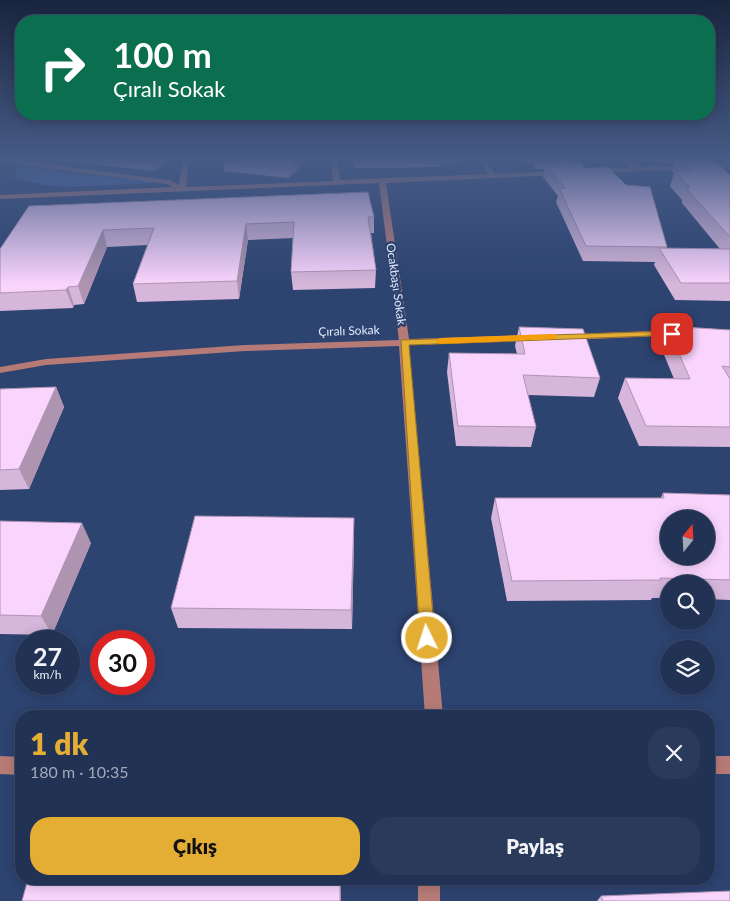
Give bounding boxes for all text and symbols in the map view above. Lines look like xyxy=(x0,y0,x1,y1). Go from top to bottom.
text: 100 m xyxy=(113,33,212,75)
icon: right xyxy=(30,35,95,100)
text: Çıralı Sokak xyxy=(113,75,225,102)
street label: Ocakbaşı Sokak xyxy=(383,242,410,327)
pin xyxy=(651,313,693,355)
icon: arrive xyxy=(658,320,686,348)
street label: Çıralı Sokak xyxy=(318,322,381,339)
north arrow xyxy=(660,510,715,565)
map controls xyxy=(660,510,715,695)
button: search xyxy=(660,575,715,630)
position arrow xyxy=(400,611,452,663)
speed limit sign: 30 xyxy=(90,630,155,695)
button: layers xyxy=(660,640,715,695)
text: 27 xyxy=(33,641,62,671)
text: km/h xyxy=(33,667,62,682)
text: 1 dk xyxy=(30,725,88,761)
button: close xyxy=(648,727,700,779)
text: 180 m · 10:35 xyxy=(30,762,129,781)
button: Çıkış xyxy=(30,817,360,875)
button: Paylaş xyxy=(370,817,700,875)

